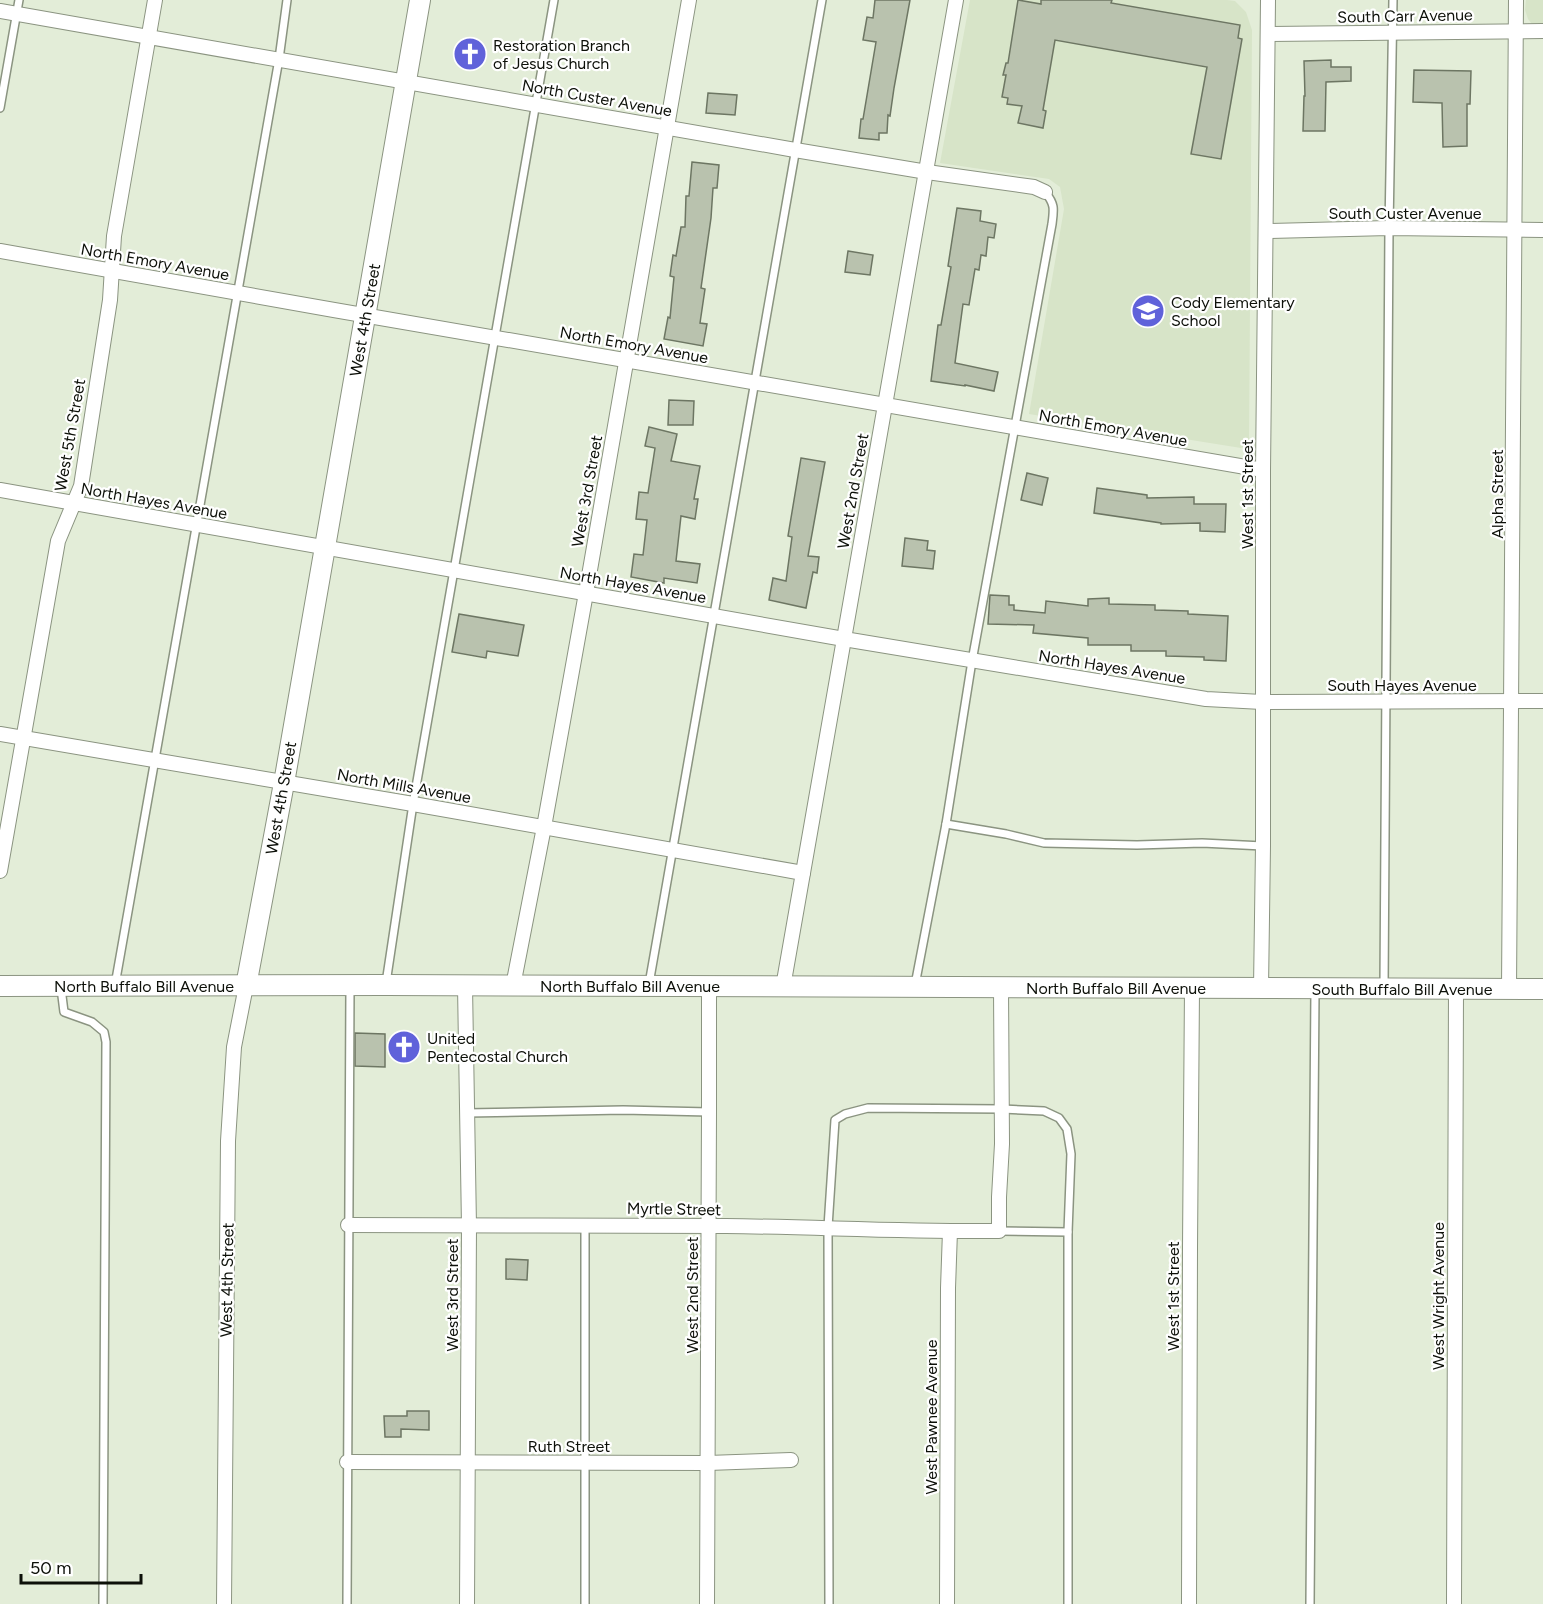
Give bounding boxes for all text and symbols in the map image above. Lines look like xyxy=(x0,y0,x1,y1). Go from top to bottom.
street label: South Carr Avenue xyxy=(1337,5,1473,27)
church icon: Restoration Branch of Jesus Church xyxy=(452,36,488,72)
place label: Restoration Branch of Jesus Church xyxy=(493,36,630,73)
street label: North Custer Avenue xyxy=(520,75,674,121)
street label: South Custer Avenue xyxy=(1328,204,1482,223)
street label: North Emory Avenue xyxy=(79,240,231,284)
street label: West 4th Street xyxy=(346,262,384,378)
school or university icon: Cody Elementary School xyxy=(1130,293,1166,329)
place label: Cody Elementary School xyxy=(1171,293,1295,330)
street label: North Emory Avenue xyxy=(558,323,710,367)
street label: West 5th Street xyxy=(51,377,89,493)
street label: North Emory Avenue xyxy=(1037,406,1189,450)
street label: West 2nd Street xyxy=(833,432,873,550)
street label: West 3rd Street xyxy=(568,434,606,548)
street label: West 1st Street xyxy=(1238,439,1257,549)
street label: Alpha Street xyxy=(1488,449,1507,539)
street label: North Hayes Avenue xyxy=(79,479,229,523)
street label: North Hayes Avenue xyxy=(558,563,708,607)
street label: North Hayes Avenue xyxy=(1037,646,1187,688)
street label: South Hayes Avenue xyxy=(1327,676,1477,695)
street label: West 4th Street xyxy=(262,740,300,856)
street label: North Mills Avenue xyxy=(335,765,473,807)
street label: North Buffalo Bill Avenue xyxy=(54,977,234,996)
street label: North Buffalo Bill Avenue xyxy=(540,977,720,996)
street label: North Buffalo Bill Avenue xyxy=(1026,979,1206,998)
street label: South Buffalo Bill Avenue xyxy=(1312,980,1493,999)
church icon: United Pentecostal Church xyxy=(386,1029,422,1065)
place label: United Pentecostal Church xyxy=(427,1029,568,1066)
street label: Myrtle Street xyxy=(627,1199,721,1219)
street label: West Wright Avenue xyxy=(1429,1222,1448,1370)
street label: West 4th Street xyxy=(217,1223,237,1337)
street label: West 2nd Street xyxy=(683,1237,702,1353)
street label: West 3rd Street xyxy=(443,1238,462,1352)
street label: West 1st Street xyxy=(1164,1241,1183,1351)
street label: West Pawnee Avenue xyxy=(922,1339,941,1495)
street label: Ruth Street xyxy=(528,1437,610,1456)
scale bar xyxy=(21,1547,141,1585)
text: 50 m xyxy=(30,1557,72,1579)

